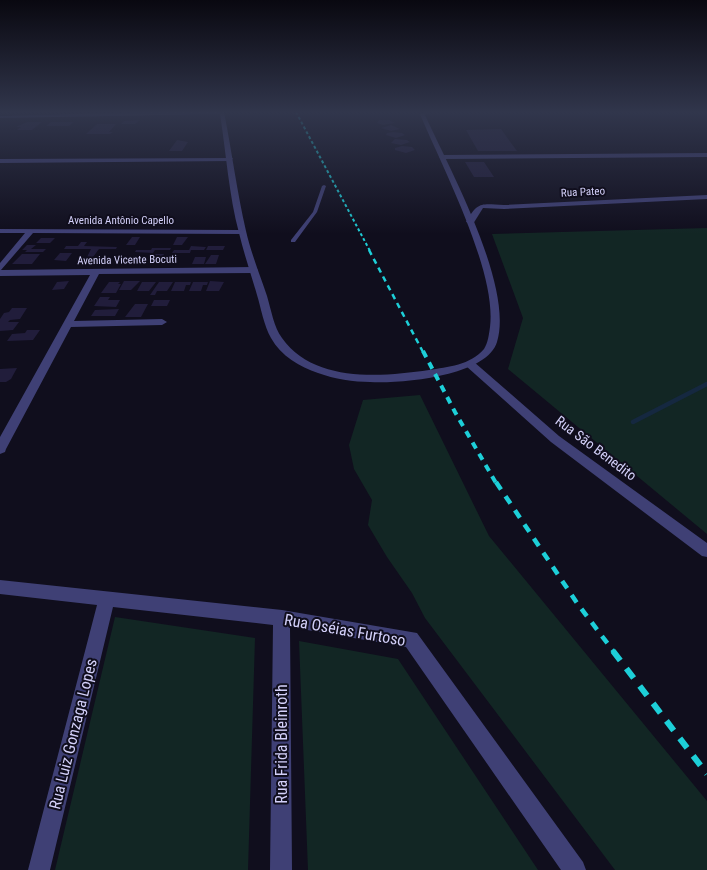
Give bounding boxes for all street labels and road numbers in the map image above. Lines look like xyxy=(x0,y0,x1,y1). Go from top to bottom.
street label: Rua Pateo xyxy=(561,184,606,200)
street label: Avenida Antônio Capello xyxy=(68,214,174,227)
street label: Avenida Vicente Bocuti xyxy=(77,253,177,267)
street label: Rua São Benedito xyxy=(552,412,640,484)
street label: Rua Oséias Furtoso xyxy=(283,610,407,650)
street label: Rua Luiz Gonzaga Lopes xyxy=(45,657,101,811)
street label: Rua Frida Bleinroth xyxy=(272,684,291,804)

